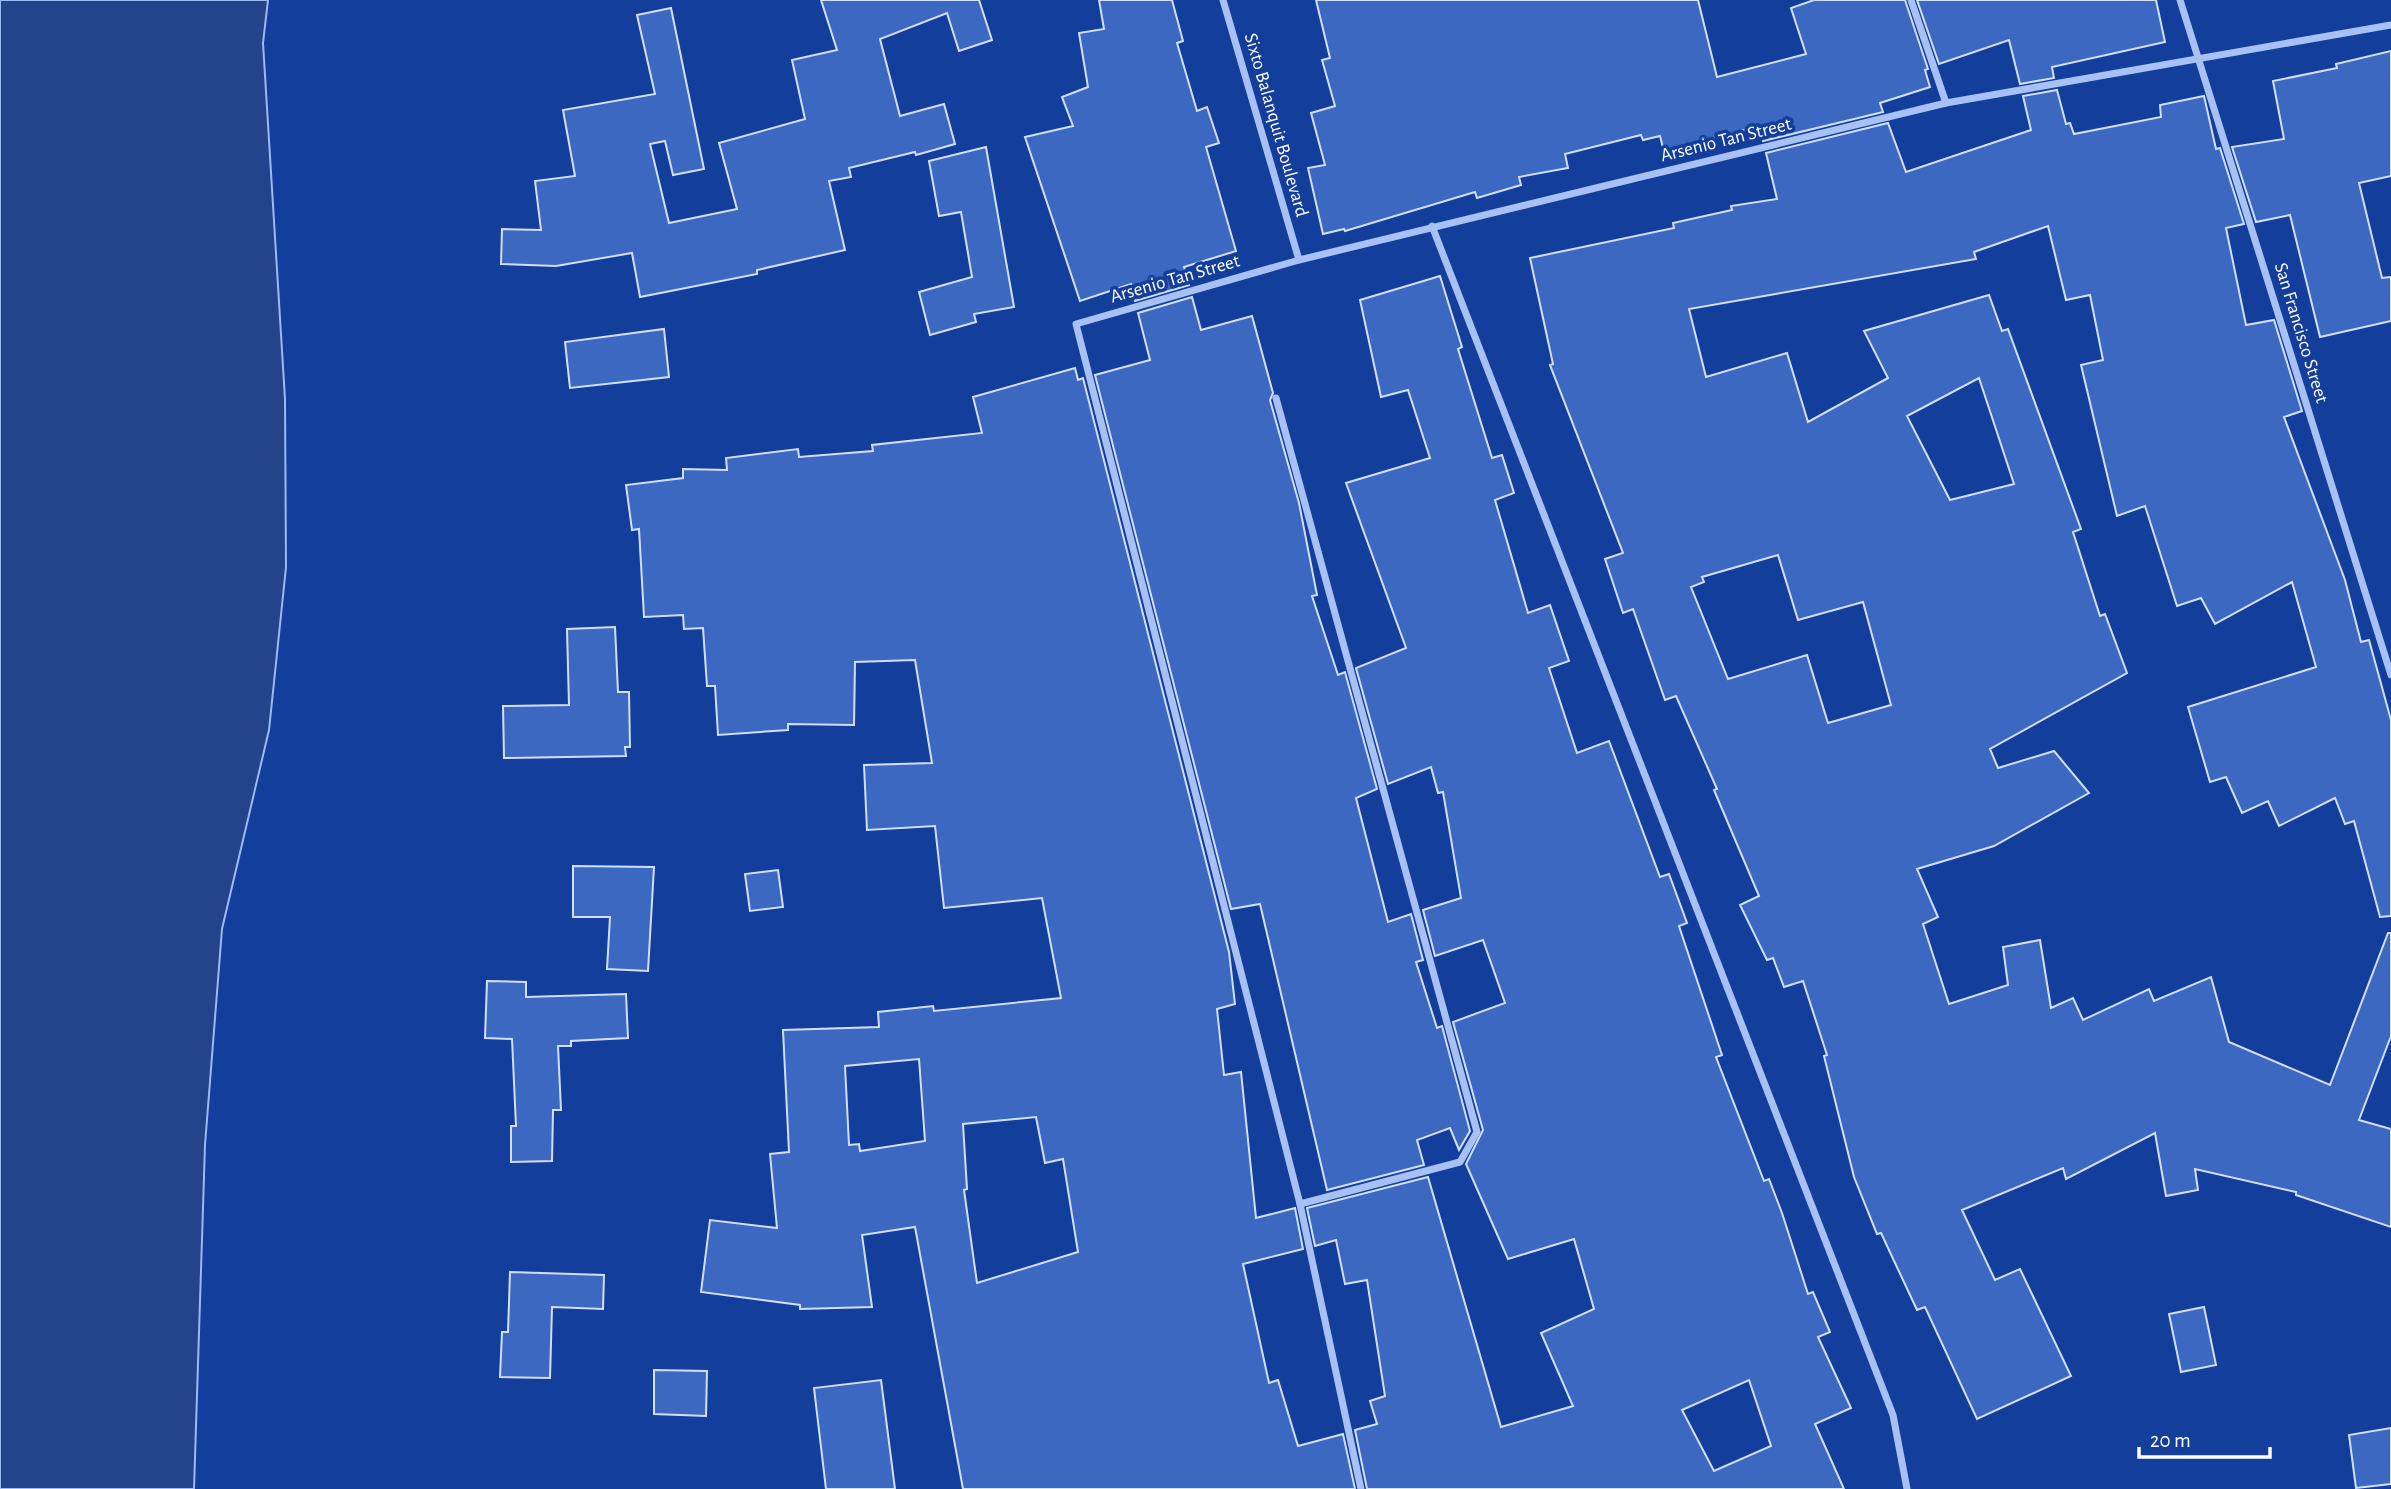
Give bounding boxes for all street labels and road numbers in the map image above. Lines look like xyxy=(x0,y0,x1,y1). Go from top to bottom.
street label: Sixto Balanquit Boulevard xyxy=(1241,31,1311,219)
street label: Arsenio Tan Street xyxy=(1659,115,1793,165)
street label: Arsenio Tan Street xyxy=(1108,251,1242,307)
street label: San Francisco Street xyxy=(2271,261,2331,405)

